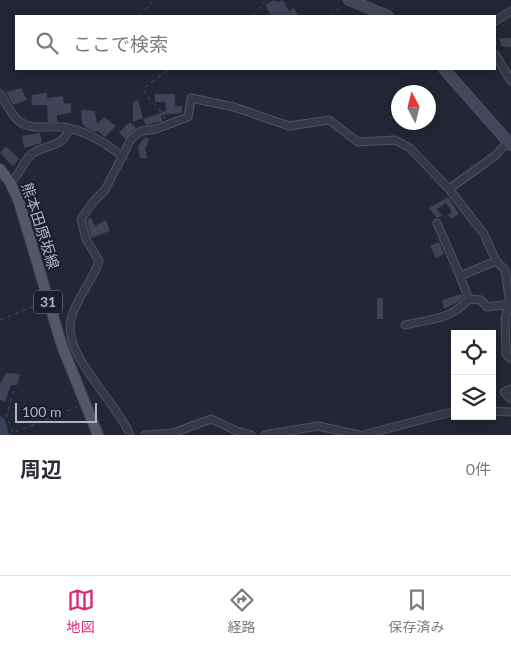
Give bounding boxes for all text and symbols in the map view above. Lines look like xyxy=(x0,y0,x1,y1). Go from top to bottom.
search box xyxy=(15,15,496,70)
icon: search xyxy=(33,29,61,57)
text: ここで検索 xyxy=(73,32,168,55)
north arrow xyxy=(391,85,436,130)
street label: 熊本田原坂線 xyxy=(18,180,63,271)
road number: 31 xyxy=(34,290,62,314)
map controls xyxy=(451,330,496,420)
button: locate xyxy=(451,330,496,375)
button: layers xyxy=(451,375,496,420)
scale bar xyxy=(15,400,98,423)
text: 100 m xyxy=(22,403,61,420)
text: 周辺 xyxy=(20,456,62,481)
text: 0件 xyxy=(466,459,491,478)
tab: 地図 xyxy=(67,586,95,636)
tab: 経路 xyxy=(228,586,256,636)
tab: 保存済み xyxy=(389,586,445,636)

